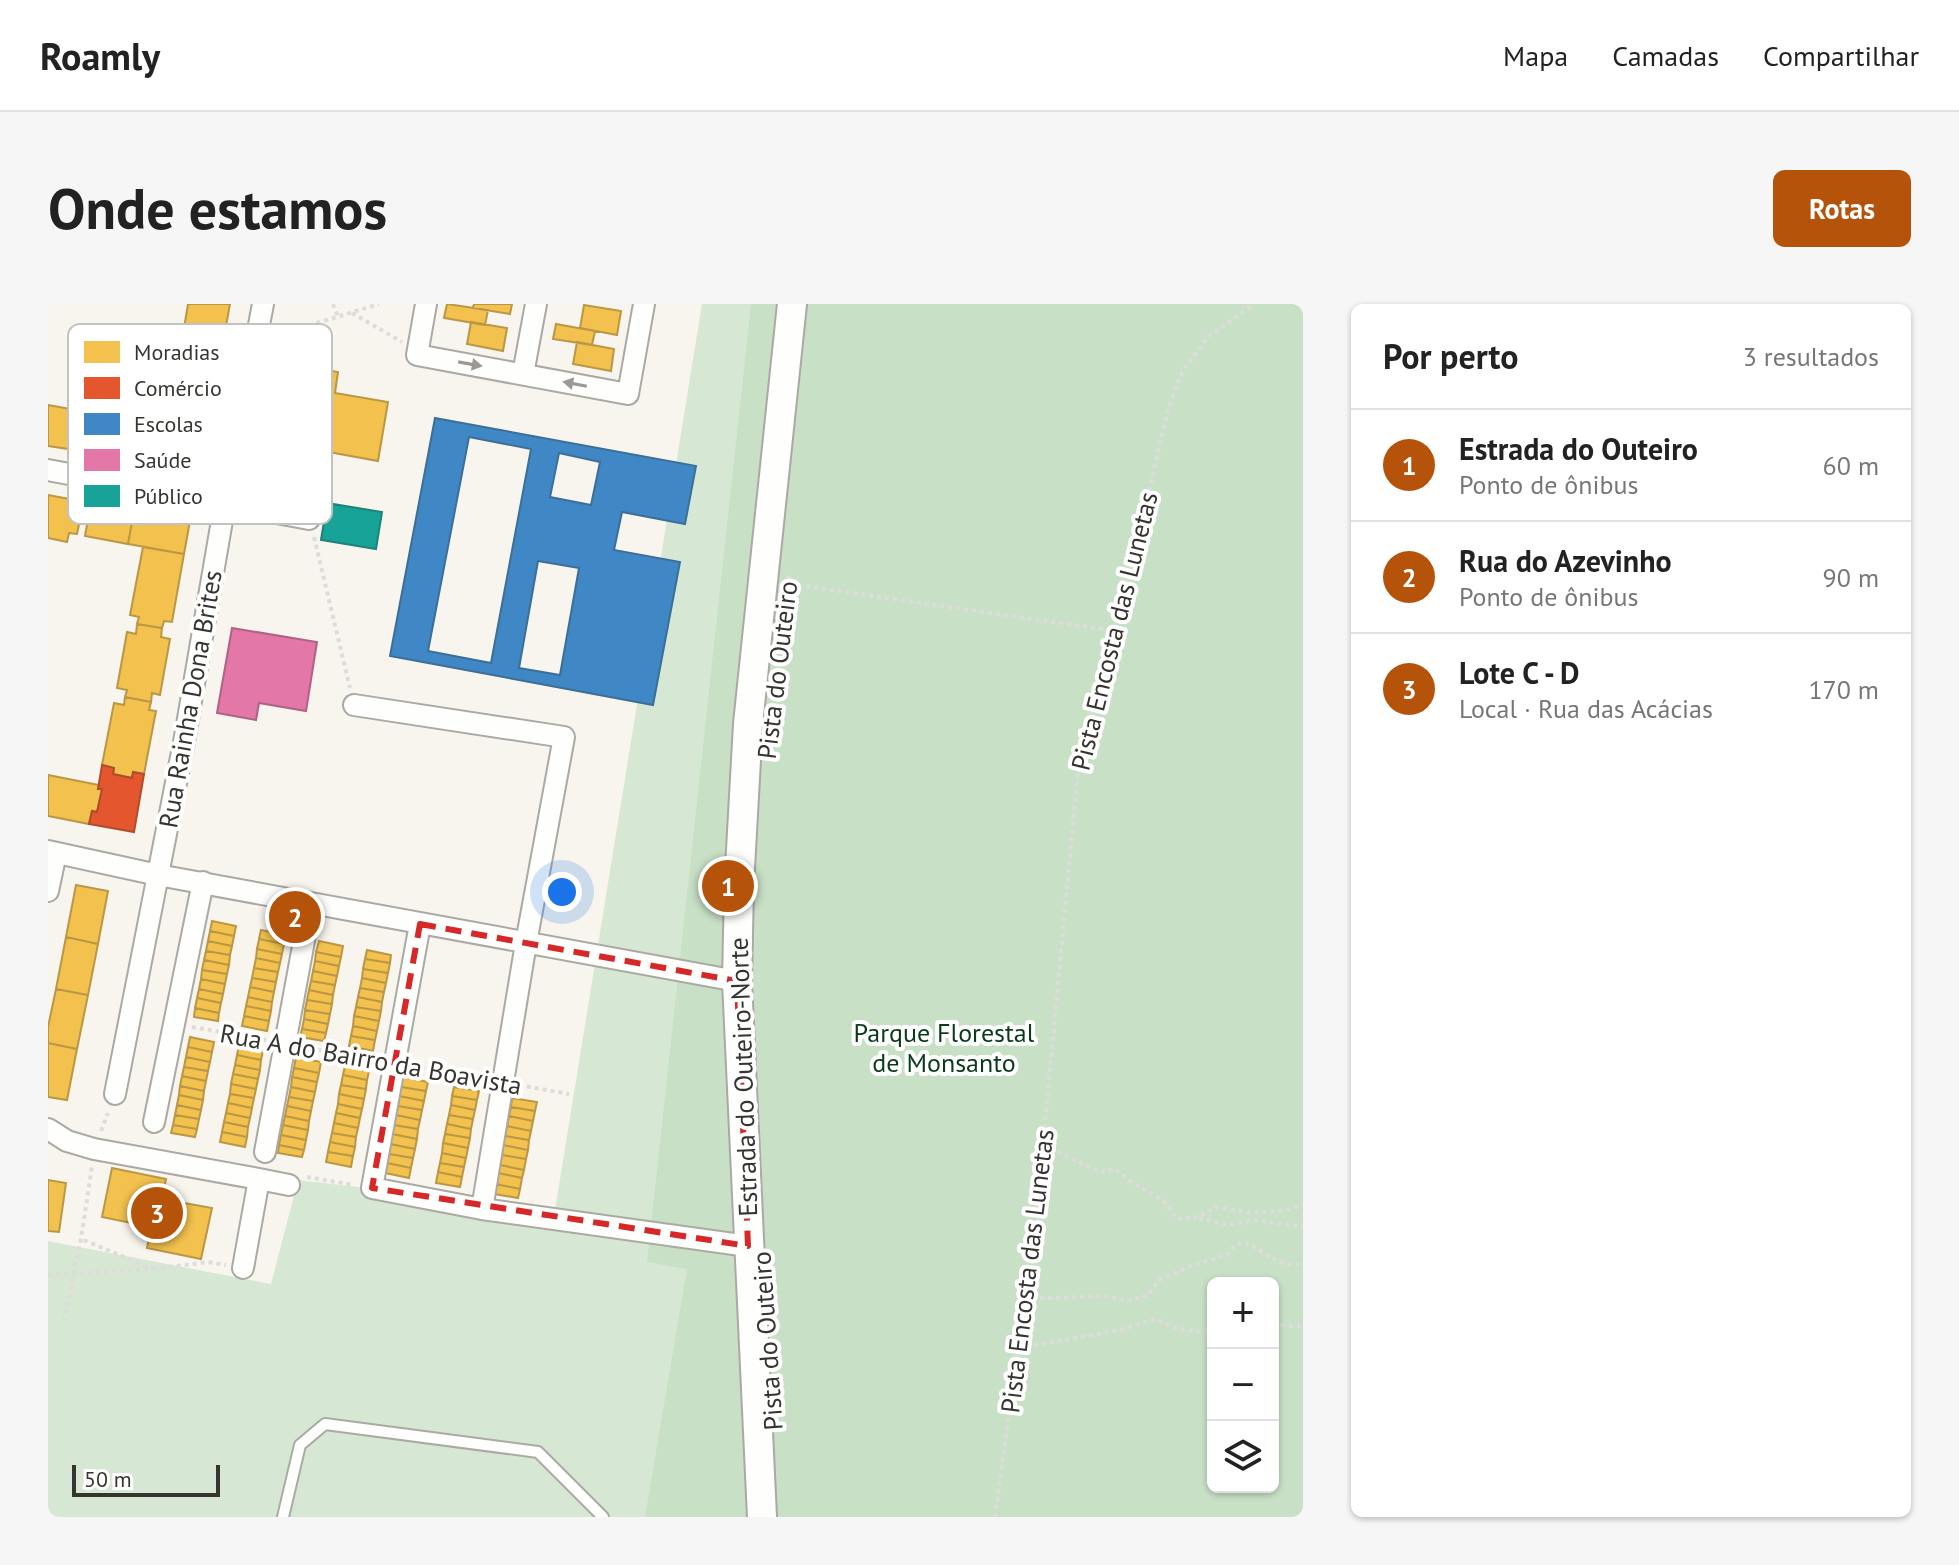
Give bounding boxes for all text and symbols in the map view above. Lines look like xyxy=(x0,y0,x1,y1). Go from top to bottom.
text: Roamly xyxy=(40,31,160,80)
text: Mapa xyxy=(1503,37,1568,74)
text: Camadas xyxy=(1612,37,1719,74)
text: Compartilhar xyxy=(1763,37,1919,74)
button: Rotas xyxy=(1773,170,1911,247)
text: Onde estamos xyxy=(48,172,387,244)
legend xyxy=(68,324,332,524)
text: Por perto xyxy=(1383,334,1519,378)
text: Moradias xyxy=(134,338,220,366)
text: 3 resultados xyxy=(1743,340,1879,373)
one-way arrow xyxy=(458,359,483,371)
text: Comércio xyxy=(134,374,222,402)
one-way arrow xyxy=(563,377,588,389)
text: Escolas xyxy=(134,410,203,438)
text: Estrada do Outeiro xyxy=(1459,429,1698,468)
text: Saúde xyxy=(134,446,191,474)
text: 1 xyxy=(1402,449,1416,482)
text: 60 m xyxy=(1823,449,1879,482)
text: Ponto de ônibus xyxy=(1459,468,1638,501)
text: Público xyxy=(134,482,203,510)
street label: Pista Encosta das Lunetas xyxy=(1063,488,1165,774)
text: Rua do Azevinho xyxy=(1459,541,1672,580)
text: 2 xyxy=(1402,561,1416,594)
text: 90 m xyxy=(1823,561,1879,594)
street label: Rua Rainha Dona Brites xyxy=(151,568,229,830)
street label: Pista do Outeiro xyxy=(750,579,804,761)
text: Ponto de ônibus xyxy=(1459,580,1638,613)
text: Lote C - D xyxy=(1459,653,1579,692)
text: 3 xyxy=(1402,673,1416,706)
text: 170 m xyxy=(1808,673,1879,706)
text: Local · Rua das Acácias xyxy=(1459,692,1713,725)
pin: 1 xyxy=(702,856,754,916)
your location xyxy=(542,872,582,912)
pin: 2 xyxy=(269,887,321,947)
street label: Estrada do Outeiro-Norte xyxy=(722,937,764,1217)
street label: Rua A do Bairro da Boavista xyxy=(218,1016,524,1102)
park label: Parque Florestal de Monsanto xyxy=(854,1016,1035,1079)
street label: Pista Encosta das Lunetas xyxy=(993,1127,1061,1415)
pin: 3 xyxy=(131,1183,183,1243)
street label: Pista do Outeiro xyxy=(744,1250,790,1432)
map controls xyxy=(1207,1277,1279,1493)
button: + xyxy=(1207,1277,1279,1349)
button: − xyxy=(1207,1349,1279,1421)
button: layers xyxy=(1207,1421,1279,1493)
scale bar xyxy=(72,1461,220,1497)
text: 50 m xyxy=(84,1465,132,1493)

